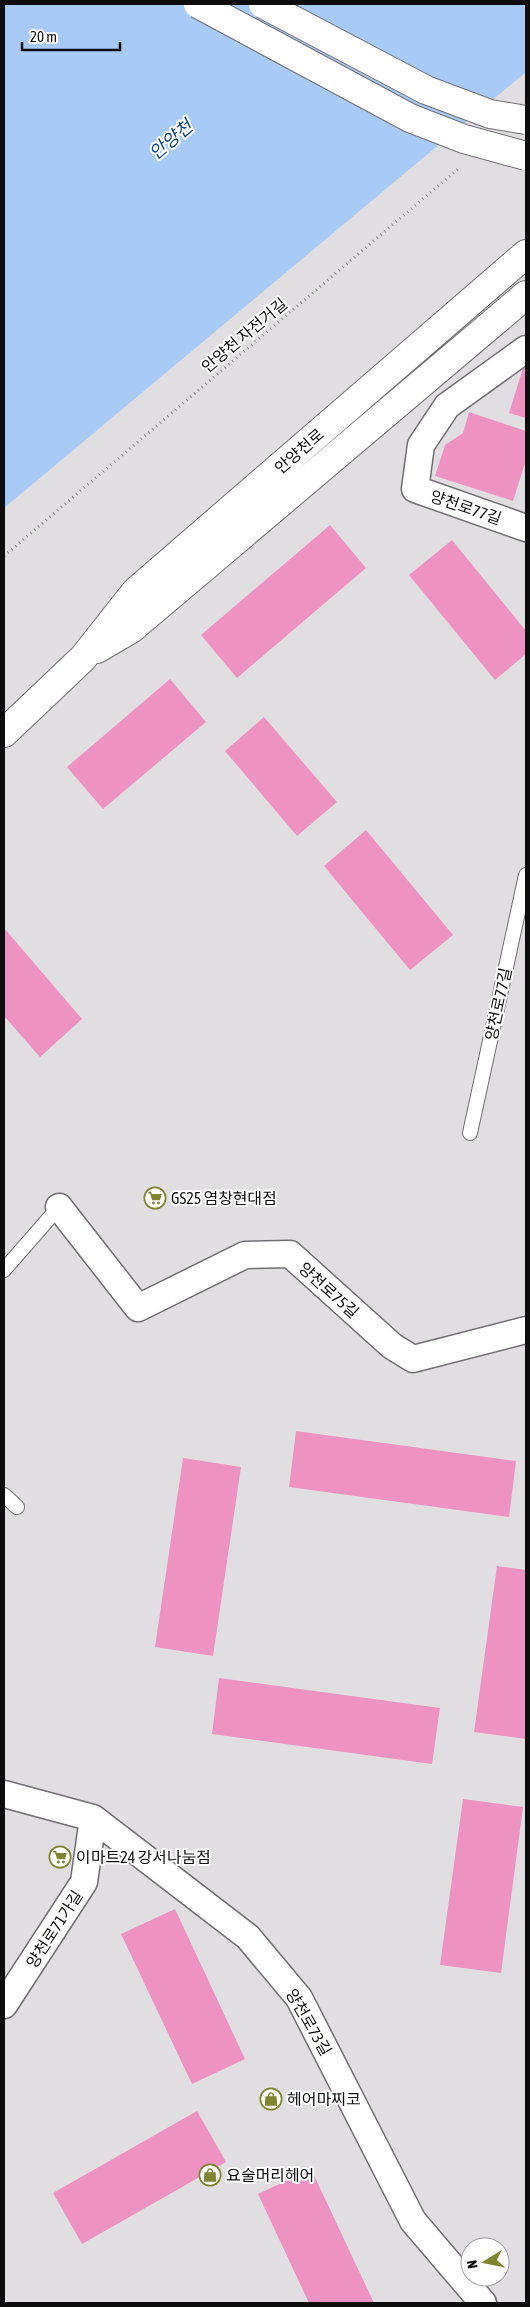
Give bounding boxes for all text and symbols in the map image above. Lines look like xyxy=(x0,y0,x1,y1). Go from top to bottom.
scale bar xyxy=(22,20,120,52)
text: 20 m xyxy=(30,28,57,45)
water label: 안양천 xyxy=(145,114,198,164)
street label: 안양천 자전거길 xyxy=(198,294,290,376)
street label: 안양천로 xyxy=(271,425,327,477)
street label: 양천로77길 xyxy=(428,486,504,528)
street label: 양천로77길 xyxy=(482,966,514,1042)
supermarket icon: GS25 염창현대점 xyxy=(143,1186,167,1210)
place label: GS25 염창현대점 xyxy=(171,1189,277,1207)
street label: 양천로75길 xyxy=(296,1259,362,1321)
supermarket icon: 이마트24 강서나눔점 xyxy=(48,1845,72,1869)
place label: 이마트24 강서나눔점 xyxy=(76,1848,211,1866)
street label: 양천로71가길 xyxy=(22,1887,86,1971)
street label: 양천로73길 xyxy=(283,1985,335,2059)
shop icon: 헤어마찌코 xyxy=(259,2087,283,2111)
place label: 헤어마찌코 xyxy=(287,2090,361,2108)
shop icon: 요술머리헤어 xyxy=(198,2163,222,2187)
place label: 요술머리헤어 xyxy=(226,2166,314,2184)
north arrow xyxy=(460,2237,510,2287)
text: N xyxy=(464,2259,481,2270)

